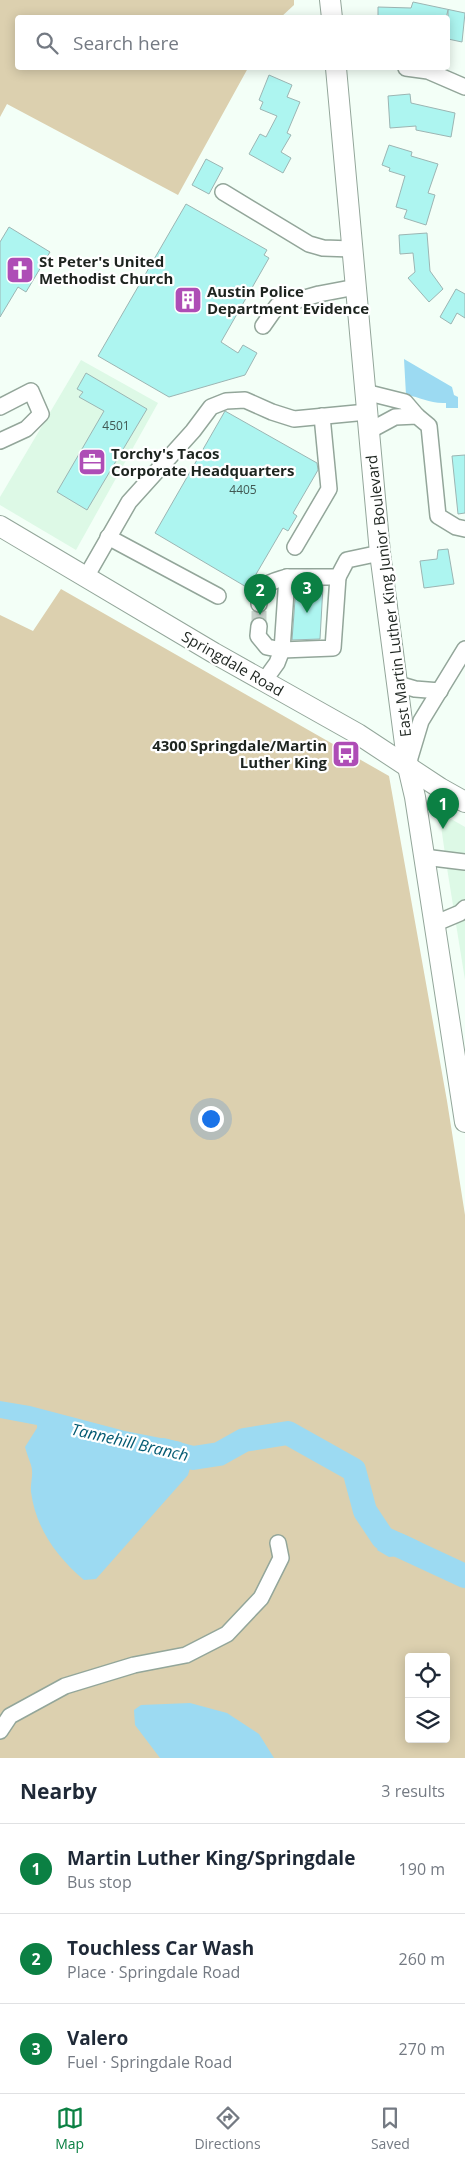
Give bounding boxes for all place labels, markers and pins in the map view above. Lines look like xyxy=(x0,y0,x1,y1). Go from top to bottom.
place label: St Peter's United Methodist Church xyxy=(39,251,173,288)
church icon: St Peter's United Methodist Church xyxy=(5,255,35,285)
place label: Austin Police Department Evidence xyxy=(207,281,369,318)
building icon: Austin Police Department Evidence xyxy=(173,285,203,315)
place label: Torchy's Tacos Corporate Headquarters xyxy=(111,443,294,480)
office icon: Torchy's Tacos Corporate Headquarters xyxy=(77,447,107,477)
pin: 3 xyxy=(291,572,323,613)
pin: 2 xyxy=(244,574,276,615)
place label: 4300 Springdale/Martin Luther King xyxy=(152,735,328,772)
bus stop icon: 4300 Springdale/Martin Luther King xyxy=(331,739,361,769)
pin: 1 xyxy=(427,788,459,829)

